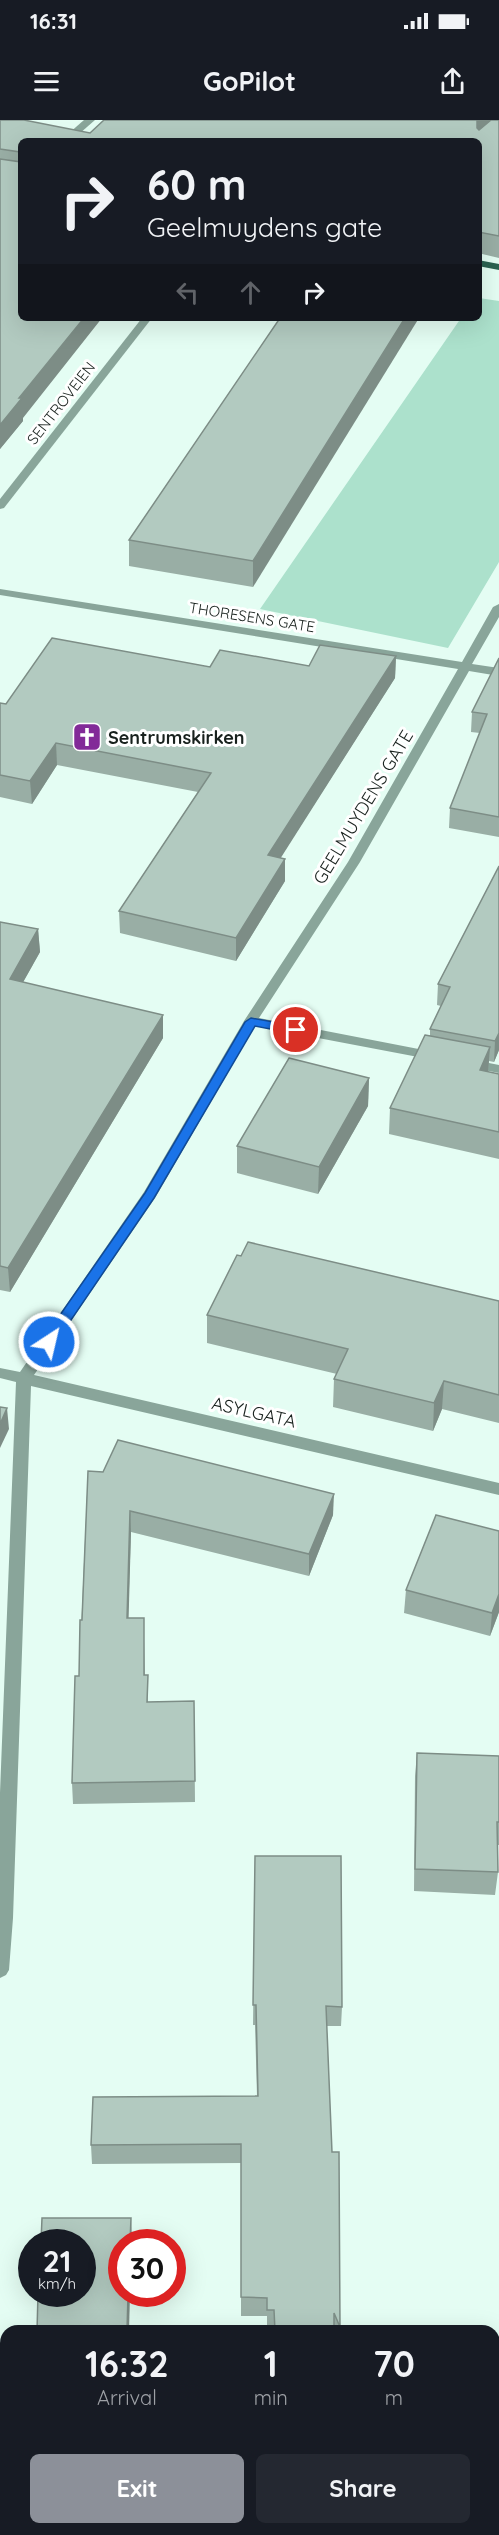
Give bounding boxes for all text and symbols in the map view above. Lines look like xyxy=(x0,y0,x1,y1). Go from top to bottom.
text: 16:31 xyxy=(30,7,77,35)
text: GoPilot xyxy=(203,64,296,98)
icon: menu xyxy=(30,65,63,98)
icon: share xyxy=(436,65,469,98)
text: 60 m xyxy=(147,158,247,211)
icon: right xyxy=(48,162,126,240)
text: Geelmuydens gate xyxy=(147,210,382,244)
icon: left xyxy=(171,276,204,309)
icon: ahead xyxy=(234,276,267,309)
icon: right xyxy=(297,276,330,309)
street label: SENTROVEIEN xyxy=(23,358,99,448)
street label: THORESENS GATE xyxy=(188,598,316,636)
church icon: Sentrumskirken xyxy=(71,721,103,753)
place label: Sentrumskirken xyxy=(108,726,245,749)
street label: GEELMUYDENS GATE xyxy=(308,726,418,888)
pin xyxy=(270,1004,321,1055)
icon: arrive xyxy=(279,1013,312,1046)
position arrow xyxy=(17,1310,81,1374)
street label: ASYLGATA xyxy=(210,1391,299,1433)
speed limit sign: 30 xyxy=(108,2229,186,2307)
text: 21 xyxy=(43,2242,71,2280)
text: km/h xyxy=(38,2274,76,2293)
text: 16:32 xyxy=(85,2341,169,2386)
text: 1 xyxy=(264,2341,278,2386)
text: 70 xyxy=(373,2341,415,2386)
text: Arrival xyxy=(97,2385,157,2410)
text: min xyxy=(254,2385,288,2410)
text: m xyxy=(385,2385,403,2410)
button: Exit xyxy=(30,2454,244,2523)
button: Share xyxy=(256,2454,470,2523)

